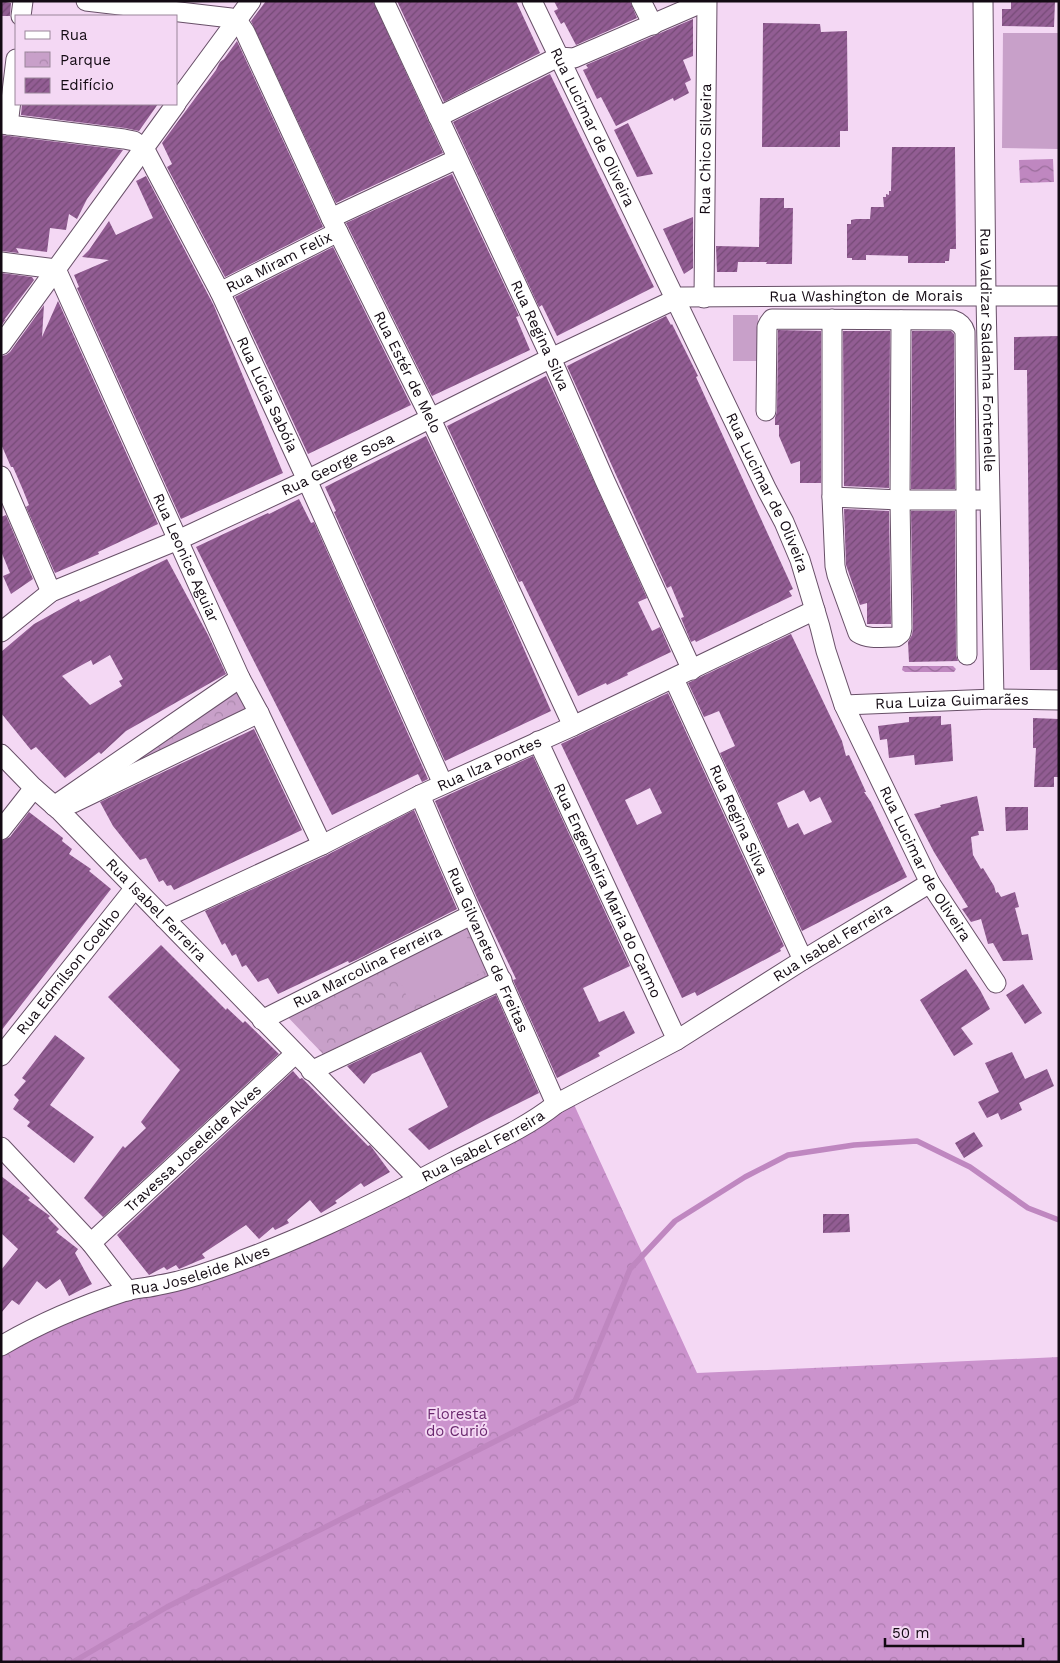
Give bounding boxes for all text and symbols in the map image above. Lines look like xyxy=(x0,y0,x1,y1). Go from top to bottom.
legend xyxy=(15,15,178,105)
text: Rua xyxy=(60,26,88,44)
street label: Rua Lucimar de Oliveira xyxy=(547,45,639,210)
text: Parque xyxy=(60,51,111,69)
text: Edifício xyxy=(60,76,114,94)
street label: Rua Chico Silveira xyxy=(696,83,715,215)
street label: Rua Miram Felix xyxy=(223,228,335,297)
street label: Rua Valdizar Saldanha Fontenelle xyxy=(976,228,998,472)
street label: Rua Regina Silva xyxy=(507,277,573,394)
street label: Rua Washington de Morais xyxy=(769,287,963,305)
street label: Rua Estér de Melo xyxy=(370,308,445,436)
street label: Rua Lúcia Sabóia xyxy=(233,334,302,455)
street label: Rua Lucimar de Oliveira xyxy=(722,410,812,575)
street label: Rua George Sosa xyxy=(278,429,398,500)
street label: Rua Leonice Aguiar xyxy=(149,490,223,625)
street label: Rua Luiza Guimarães xyxy=(875,690,1029,713)
street label: Rua Ilza Pontes xyxy=(434,732,544,795)
street label: Rua Regina Silva xyxy=(706,762,772,878)
street label: Rua Engenheira Maria do Carmo xyxy=(550,780,665,1001)
street label: Rua Lucimar de Oliveira xyxy=(876,783,975,945)
street label: Rua Isabel Ferreira xyxy=(102,855,211,965)
street label: Rua Gilvanete de Freitas xyxy=(443,865,532,1035)
street label: Rua Isabel Ferreira xyxy=(770,899,896,986)
street label: Rua Edmílson Coelho xyxy=(13,905,124,1038)
street label: Rua Marcolina Ferreira xyxy=(290,922,445,1012)
street label: Travessa Joseleide Alves xyxy=(121,1081,265,1216)
street label: Rua Isabel Ferreira xyxy=(419,1106,548,1186)
street label: Rua Joseleide Alves xyxy=(129,1241,273,1299)
park label: Floresta do Curió xyxy=(426,1405,488,1440)
scale bar xyxy=(885,1616,1022,1648)
text: 50 m xyxy=(892,1624,929,1642)

